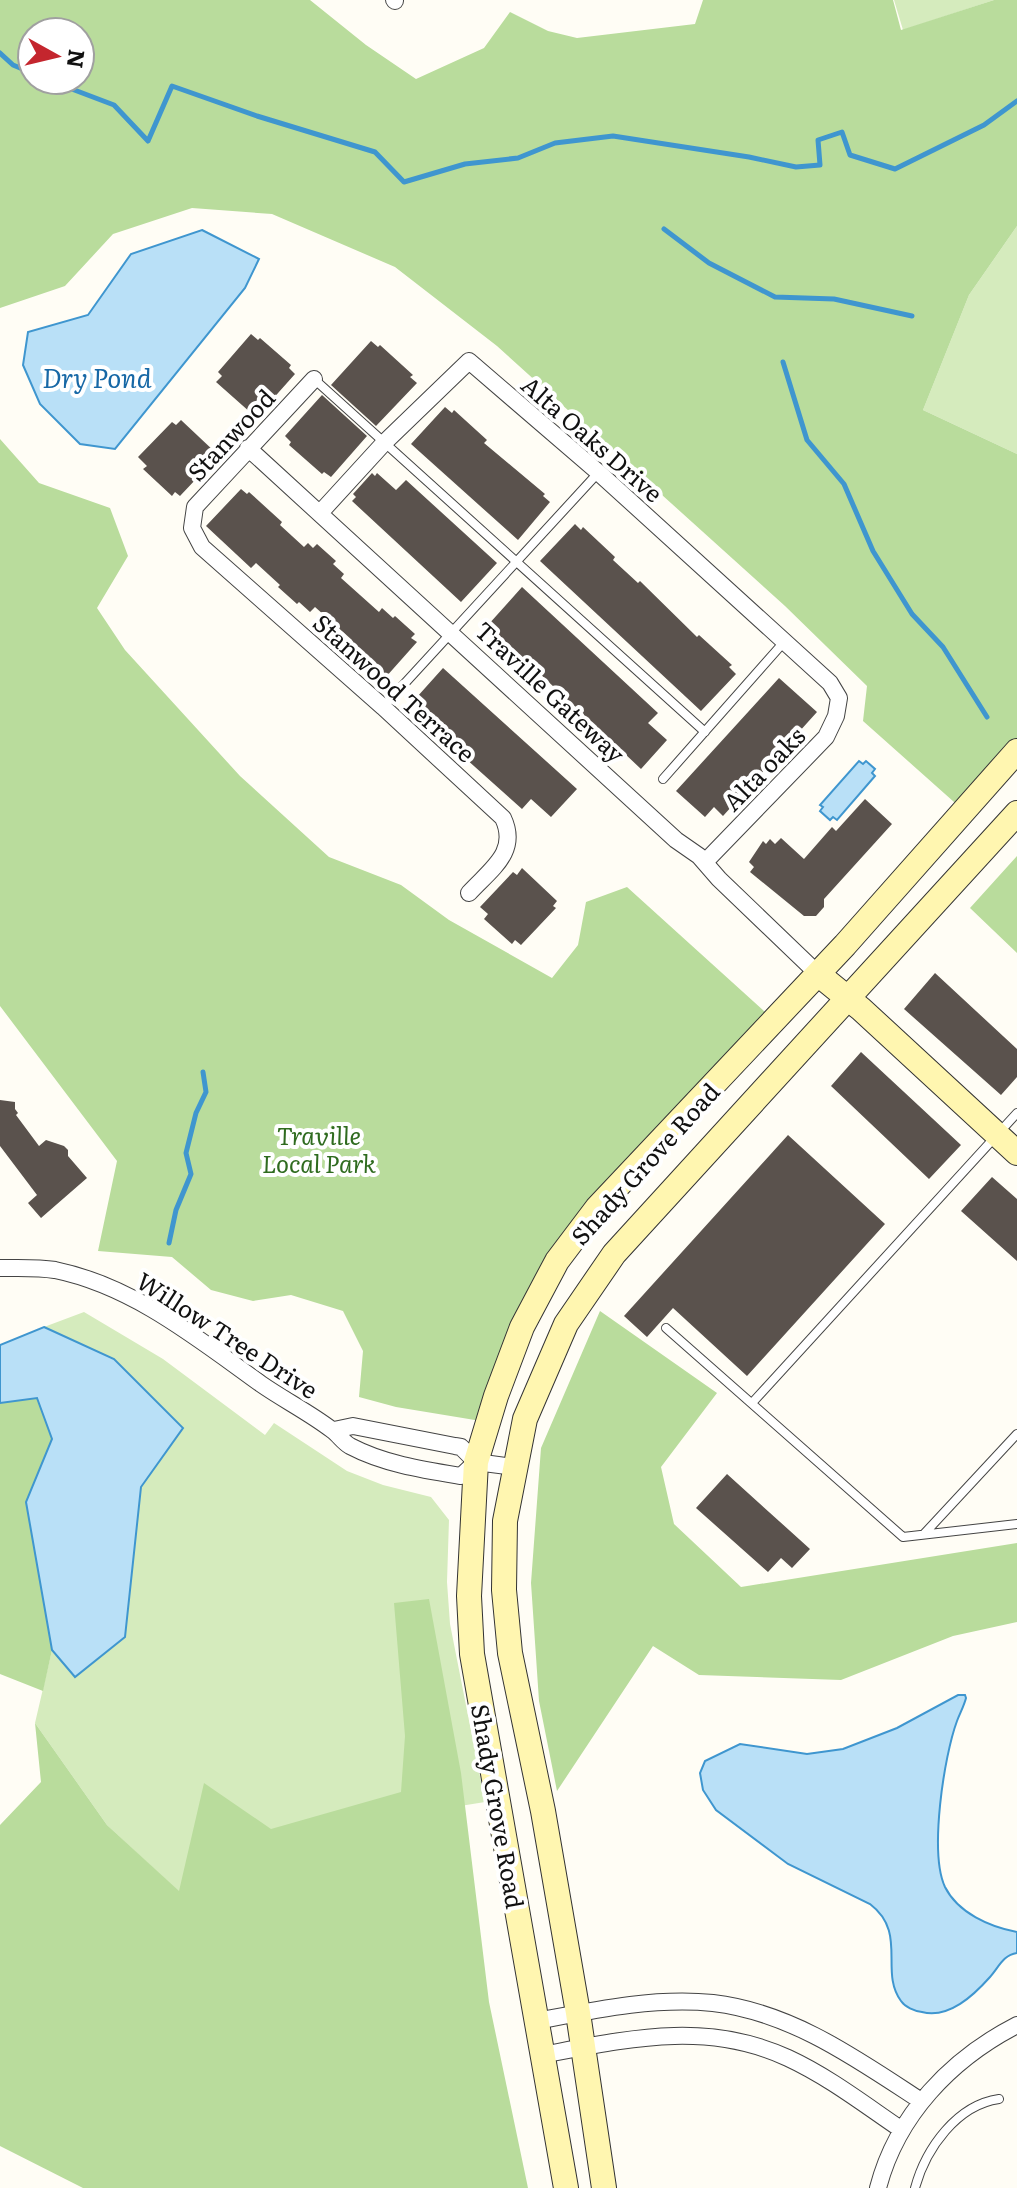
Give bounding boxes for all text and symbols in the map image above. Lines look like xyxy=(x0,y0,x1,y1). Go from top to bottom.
north arrow xyxy=(16,16,96,96)
text: N xyxy=(60,48,95,70)
water label: Dry Pond xyxy=(42,357,152,396)
street label: Alta Oaks Drive xyxy=(515,367,671,509)
street label: Stanwood xyxy=(178,380,282,488)
street label: Stanwood Terrace xyxy=(306,605,484,769)
street label: Traville Gateway xyxy=(468,612,634,770)
street label: Alta oaks xyxy=(714,718,812,818)
street label: Shady Grove Road xyxy=(562,1074,727,1252)
park label: Traville Local Park xyxy=(262,1117,377,1180)
street label: Willow Tree Drive xyxy=(130,1262,326,1406)
street label: Shady Grove Road xyxy=(464,1701,534,1912)

